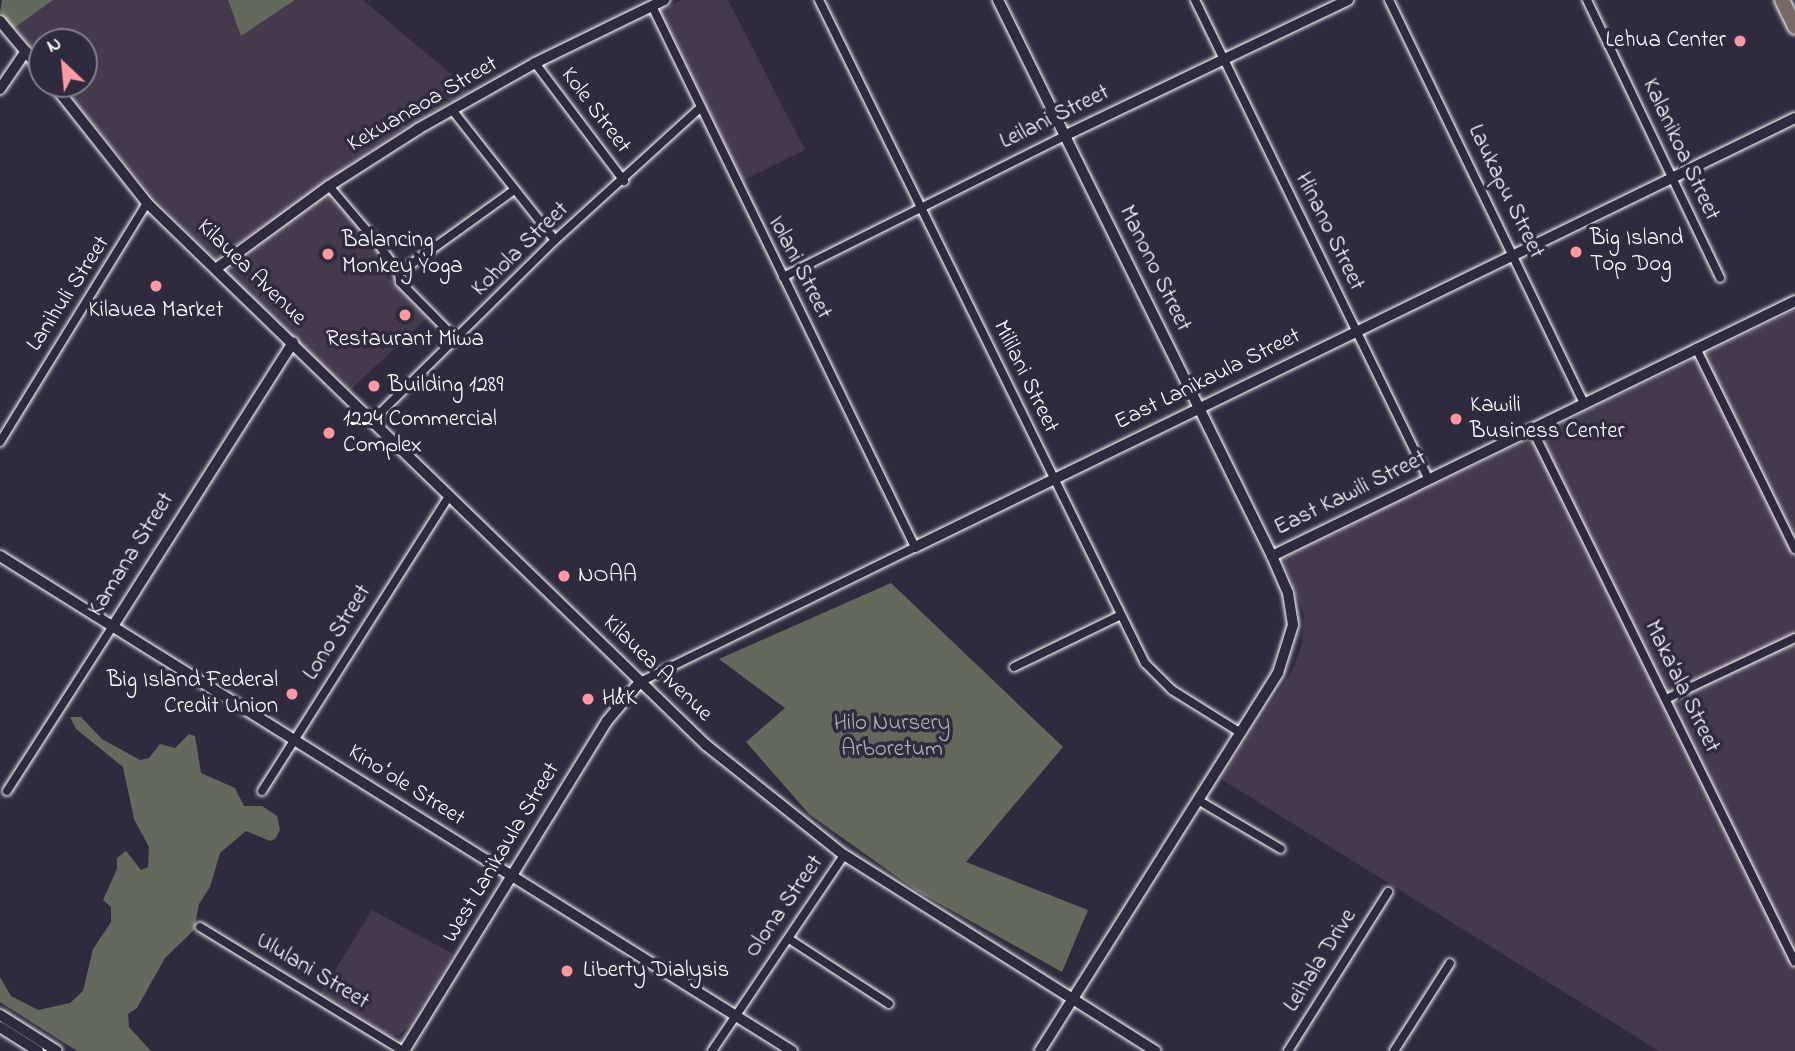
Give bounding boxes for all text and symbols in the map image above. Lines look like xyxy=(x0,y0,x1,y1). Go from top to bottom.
place label: Lehua Center xyxy=(1606,27,1726,55)
north arrow xyxy=(28,28,98,98)
text: N xyxy=(43,31,66,60)
marker: Lehua Center xyxy=(1732,33,1748,49)
street label: Kekuanaoa Street xyxy=(343,51,503,159)
street label: Kole Street xyxy=(554,63,636,159)
street label: Kalanikoa Street xyxy=(1635,75,1725,225)
street label: Leilani Street xyxy=(996,80,1114,156)
street label: Laukapu Street xyxy=(1461,120,1549,264)
street label: Hinano Street xyxy=(1288,168,1370,296)
street label: Kohola Street xyxy=(467,197,575,303)
street label: Manono Street xyxy=(1112,202,1196,336)
street label: Iolani Street xyxy=(761,212,837,324)
street label: Kilauea Avenue xyxy=(190,214,312,332)
place label: Big Island Top Dog xyxy=(1590,225,1683,279)
place label: Balancing Monkey Yoga xyxy=(342,227,463,281)
street label: Lanihuli Street xyxy=(21,231,117,357)
marker: Big Island Top Dog xyxy=(1568,244,1584,260)
marker: Balancing Monkey Yoga xyxy=(320,246,336,262)
marker: Kilauea Market xyxy=(148,278,164,294)
place label: Kilauea Market xyxy=(89,297,223,325)
marker: Restaurant Miwa xyxy=(397,307,413,323)
street label: Mililani Street xyxy=(986,316,1064,438)
street label: East Lanikaula Street xyxy=(1110,323,1306,437)
place label: Restaurant Miwa xyxy=(326,326,484,354)
place label: Building 1289 xyxy=(388,372,503,400)
marker: Building 1289 xyxy=(366,378,382,394)
place label: Kawili Business Center xyxy=(1470,392,1625,446)
place label: 1224 Commercial Complex xyxy=(343,406,497,460)
marker: Kawili Business Center xyxy=(1448,411,1464,427)
marker: 1224 Commercial Complex xyxy=(321,425,337,441)
street label: East Kawili Street xyxy=(1270,445,1432,543)
street label: Kamana Street xyxy=(83,488,181,622)
place label: NOAA xyxy=(578,562,637,590)
marker: NOAA xyxy=(556,568,572,584)
street label: Lono Street xyxy=(298,580,378,686)
street label: Kilauea Avenue xyxy=(596,610,718,728)
street label: Maka‘ala Street xyxy=(1637,616,1725,758)
place label: Big Island Federal Credit Union xyxy=(107,667,278,721)
place label: H&K xyxy=(602,685,637,713)
marker: Big Island Federal Credit Union xyxy=(284,686,300,702)
marker: H&K xyxy=(580,691,596,707)
park label: Hilo Nursery Arboretum xyxy=(834,710,950,764)
street label: Kinoʻole Street xyxy=(342,739,470,833)
street label: West Lanikaula Street xyxy=(437,758,567,948)
street label: Olona Street xyxy=(740,851,830,963)
street label: Leihala Drive xyxy=(1278,904,1364,1018)
street label: Ululani Street xyxy=(250,927,374,1017)
place label: Liberty Dialysis xyxy=(583,957,729,985)
marker: Liberty Dialysis xyxy=(557,961,577,981)

